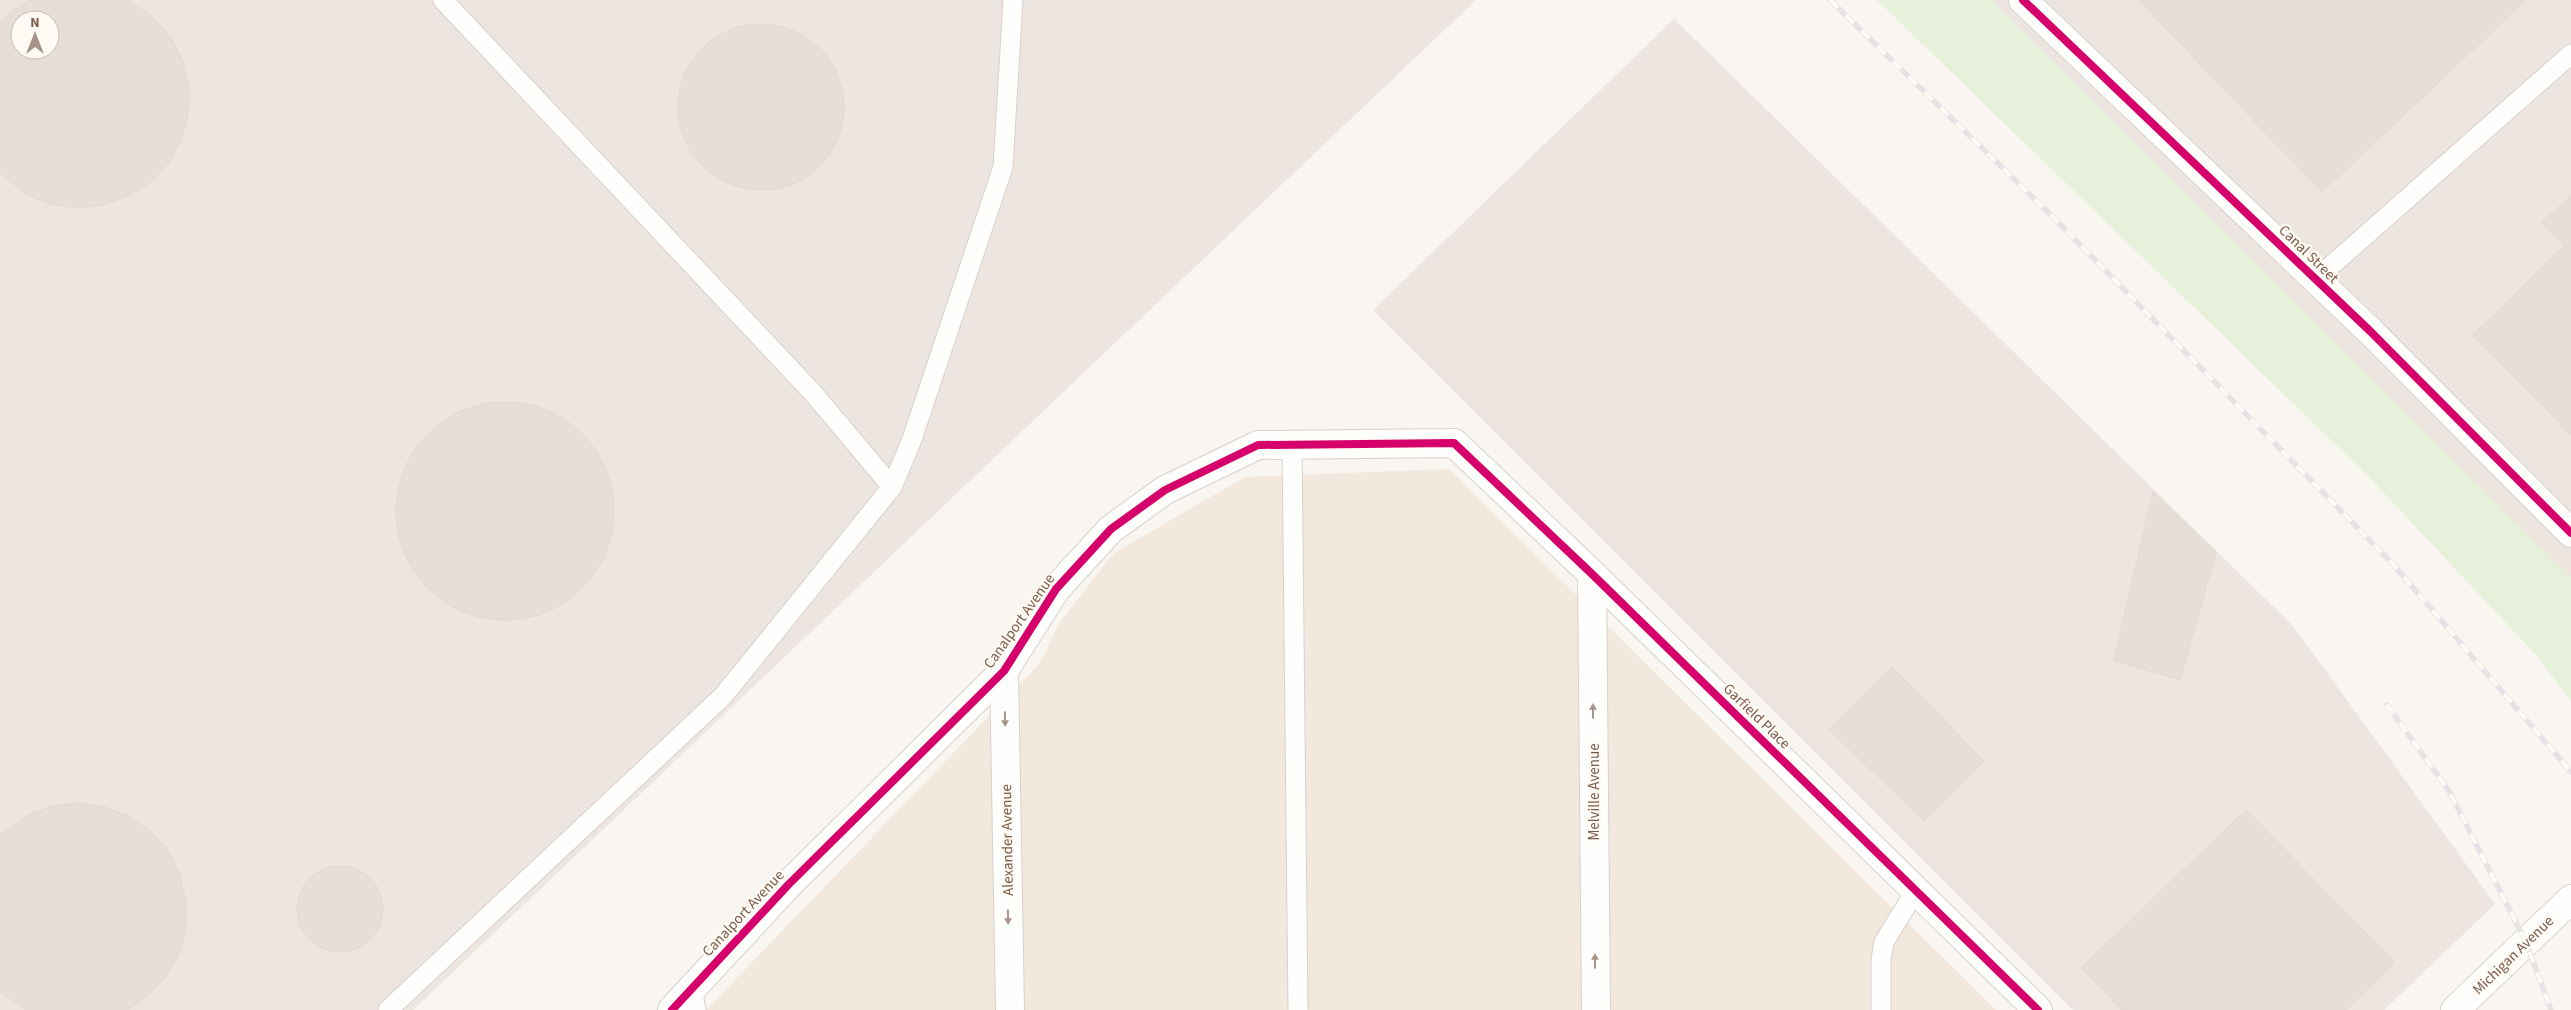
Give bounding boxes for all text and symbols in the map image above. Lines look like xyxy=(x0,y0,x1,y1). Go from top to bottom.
north arrow xyxy=(10,10,60,60)
text: N xyxy=(30,13,40,33)
street label: Canal Street xyxy=(2274,220,2343,288)
street label: Canalport Avenue xyxy=(979,570,1060,673)
street label: Garfield Place xyxy=(1718,679,1795,754)
one-way arrow xyxy=(1589,703,1597,719)
one-way arrow xyxy=(1001,712,1009,728)
street label: Melville Avenue xyxy=(1584,743,1605,841)
street label: Alexander Avenue xyxy=(996,784,1019,896)
street label: Canalport Avenue xyxy=(698,865,789,961)
one-way arrow xyxy=(1004,909,1012,925)
street label: Michigan Avenue xyxy=(2468,911,2559,1000)
one-way arrow xyxy=(1591,953,1599,969)

